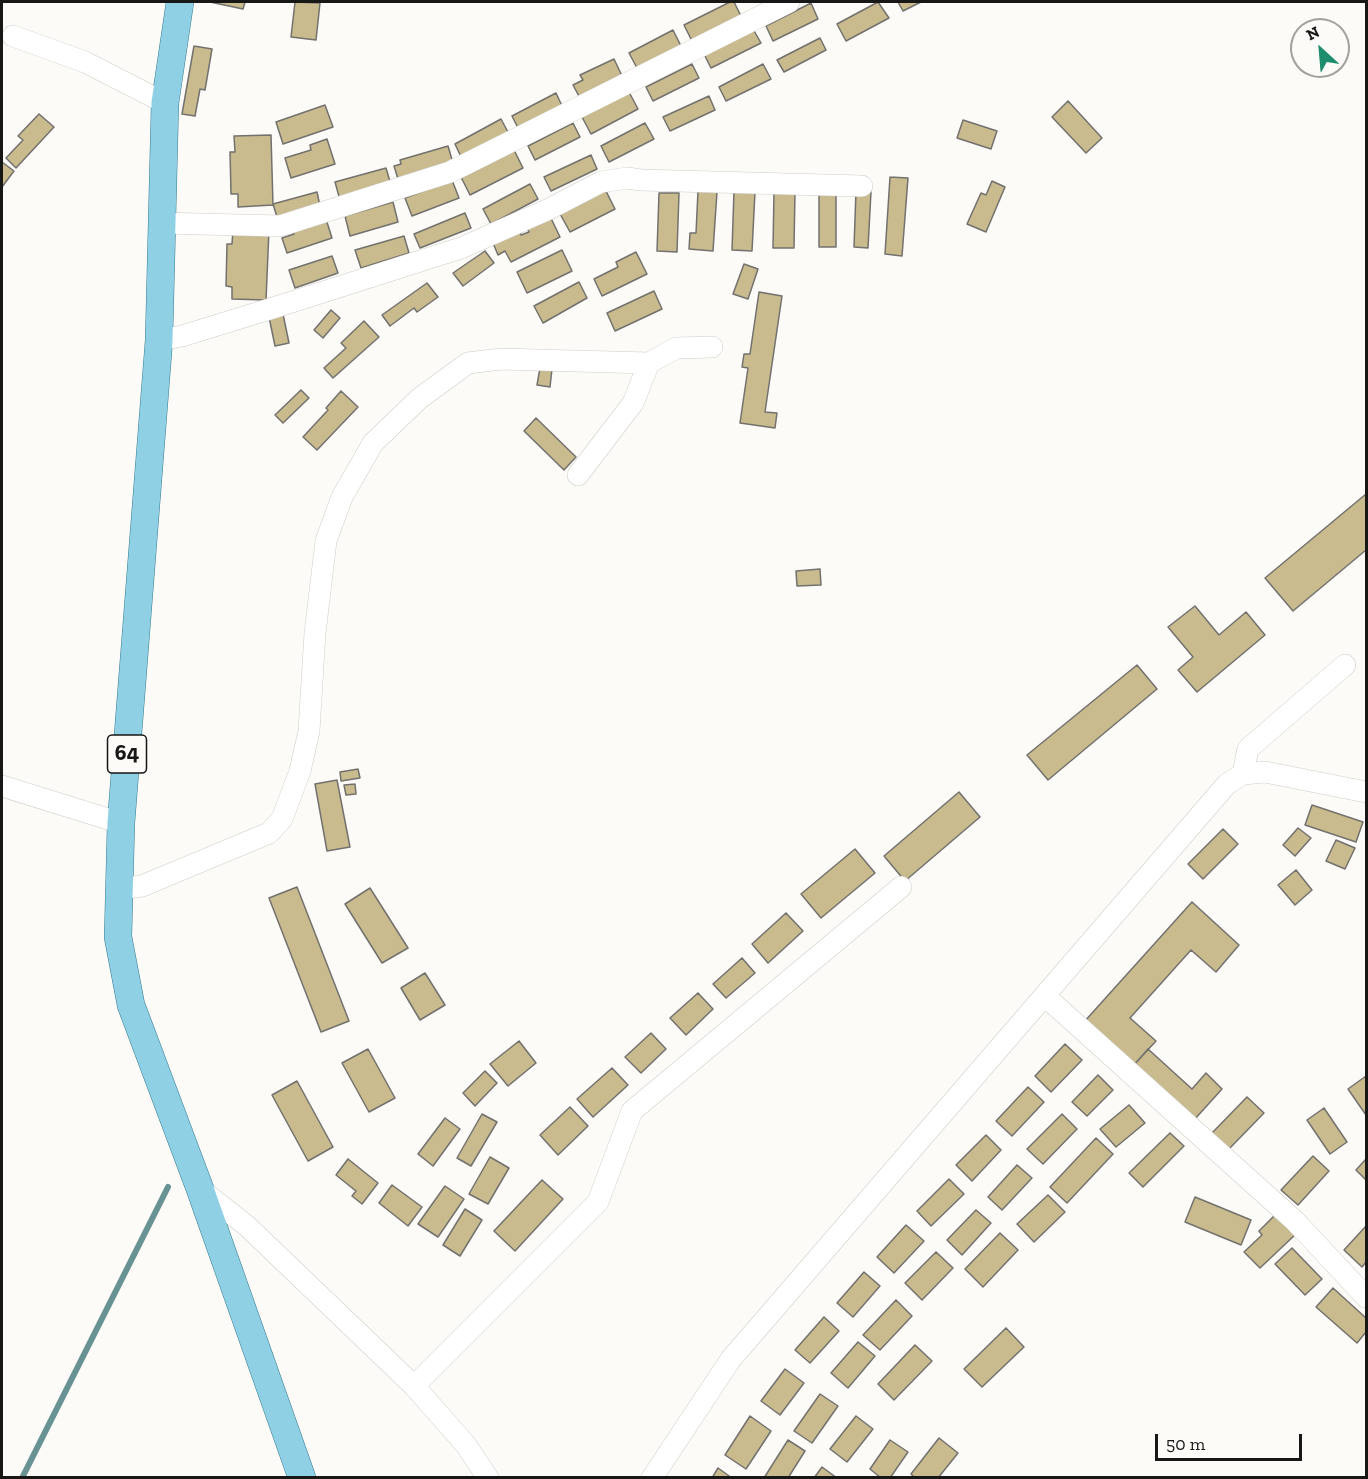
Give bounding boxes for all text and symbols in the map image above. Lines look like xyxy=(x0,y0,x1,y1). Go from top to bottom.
north arrow xyxy=(1290,18,1350,78)
text: N xyxy=(1303,22,1322,44)
road number: 64 xyxy=(108,735,146,773)
scale bar xyxy=(1158,1422,1305,1460)
text: 50 m xyxy=(1166,1433,1205,1455)

